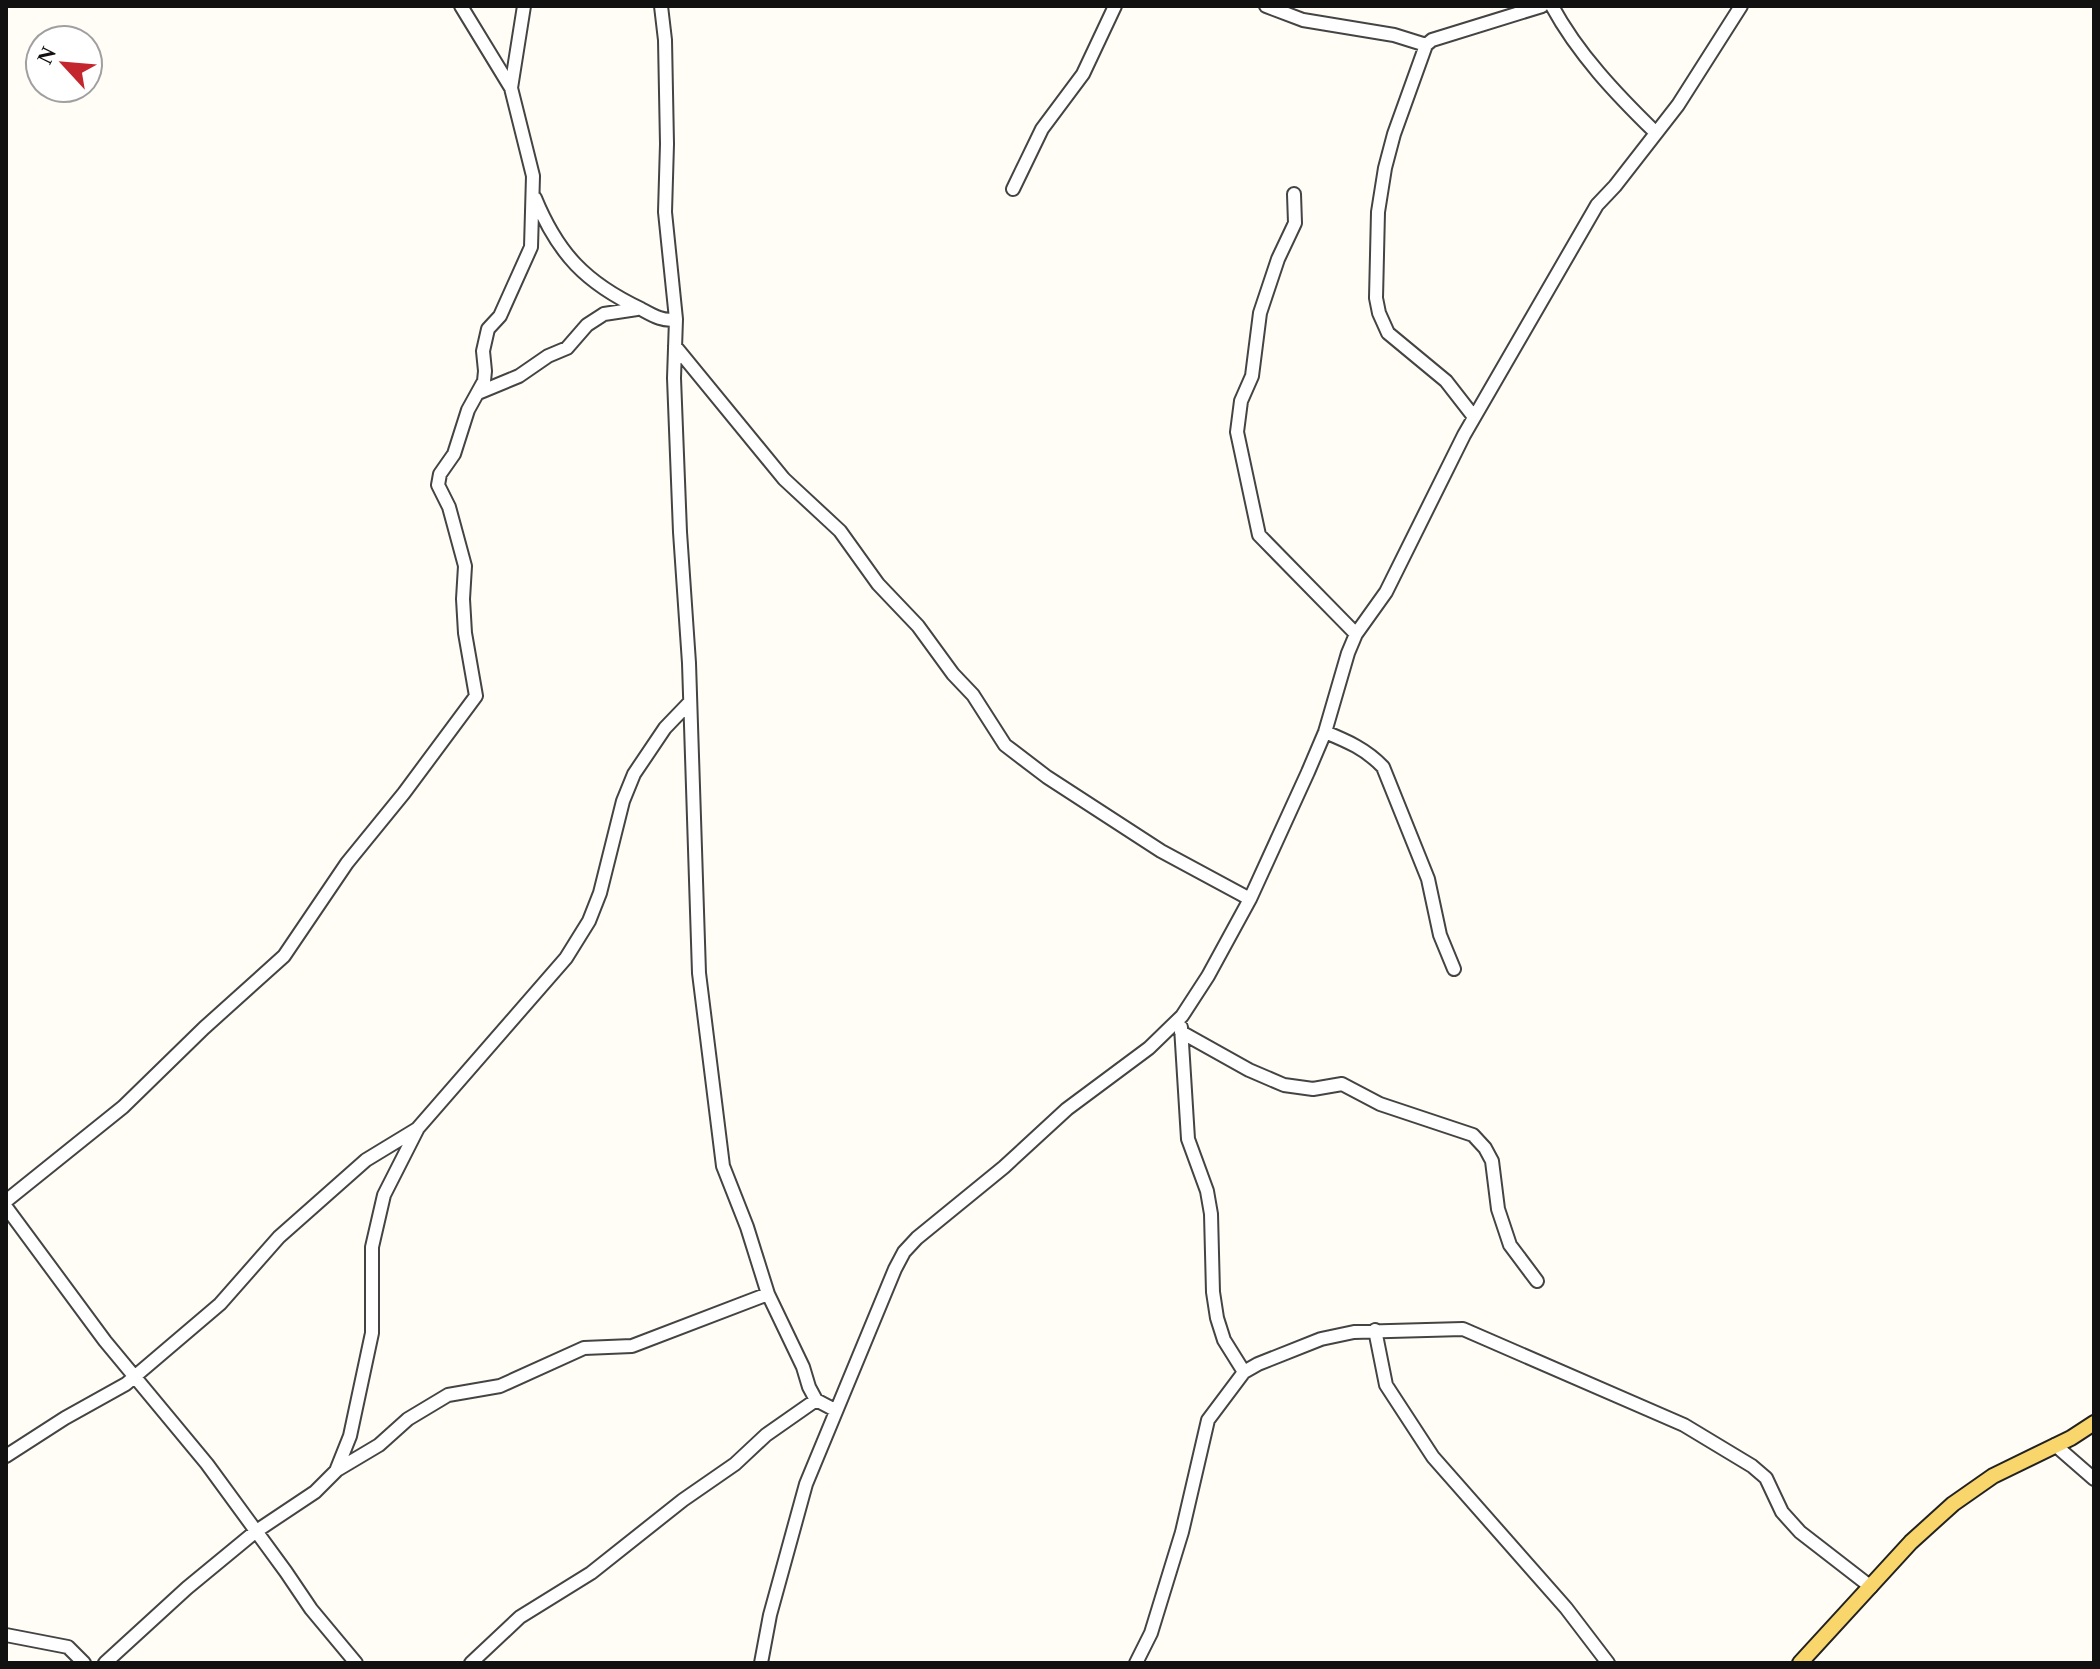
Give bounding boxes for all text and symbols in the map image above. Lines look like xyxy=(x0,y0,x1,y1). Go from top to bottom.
north arrow xyxy=(24,24,104,104)
text: N xyxy=(32,43,61,68)

